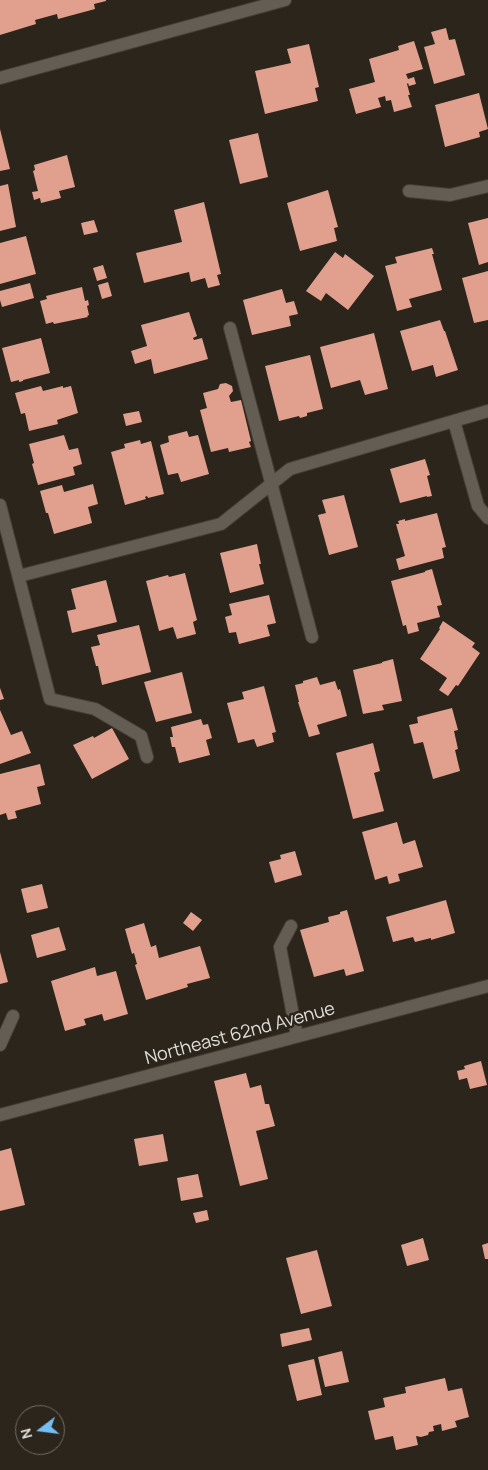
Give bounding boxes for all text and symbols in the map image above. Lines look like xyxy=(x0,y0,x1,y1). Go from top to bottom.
street label: Northeast 62nd Avenue xyxy=(143,998,337,1070)
north arrow xyxy=(15,1405,65,1455)
text: N xyxy=(16,1426,36,1441)

